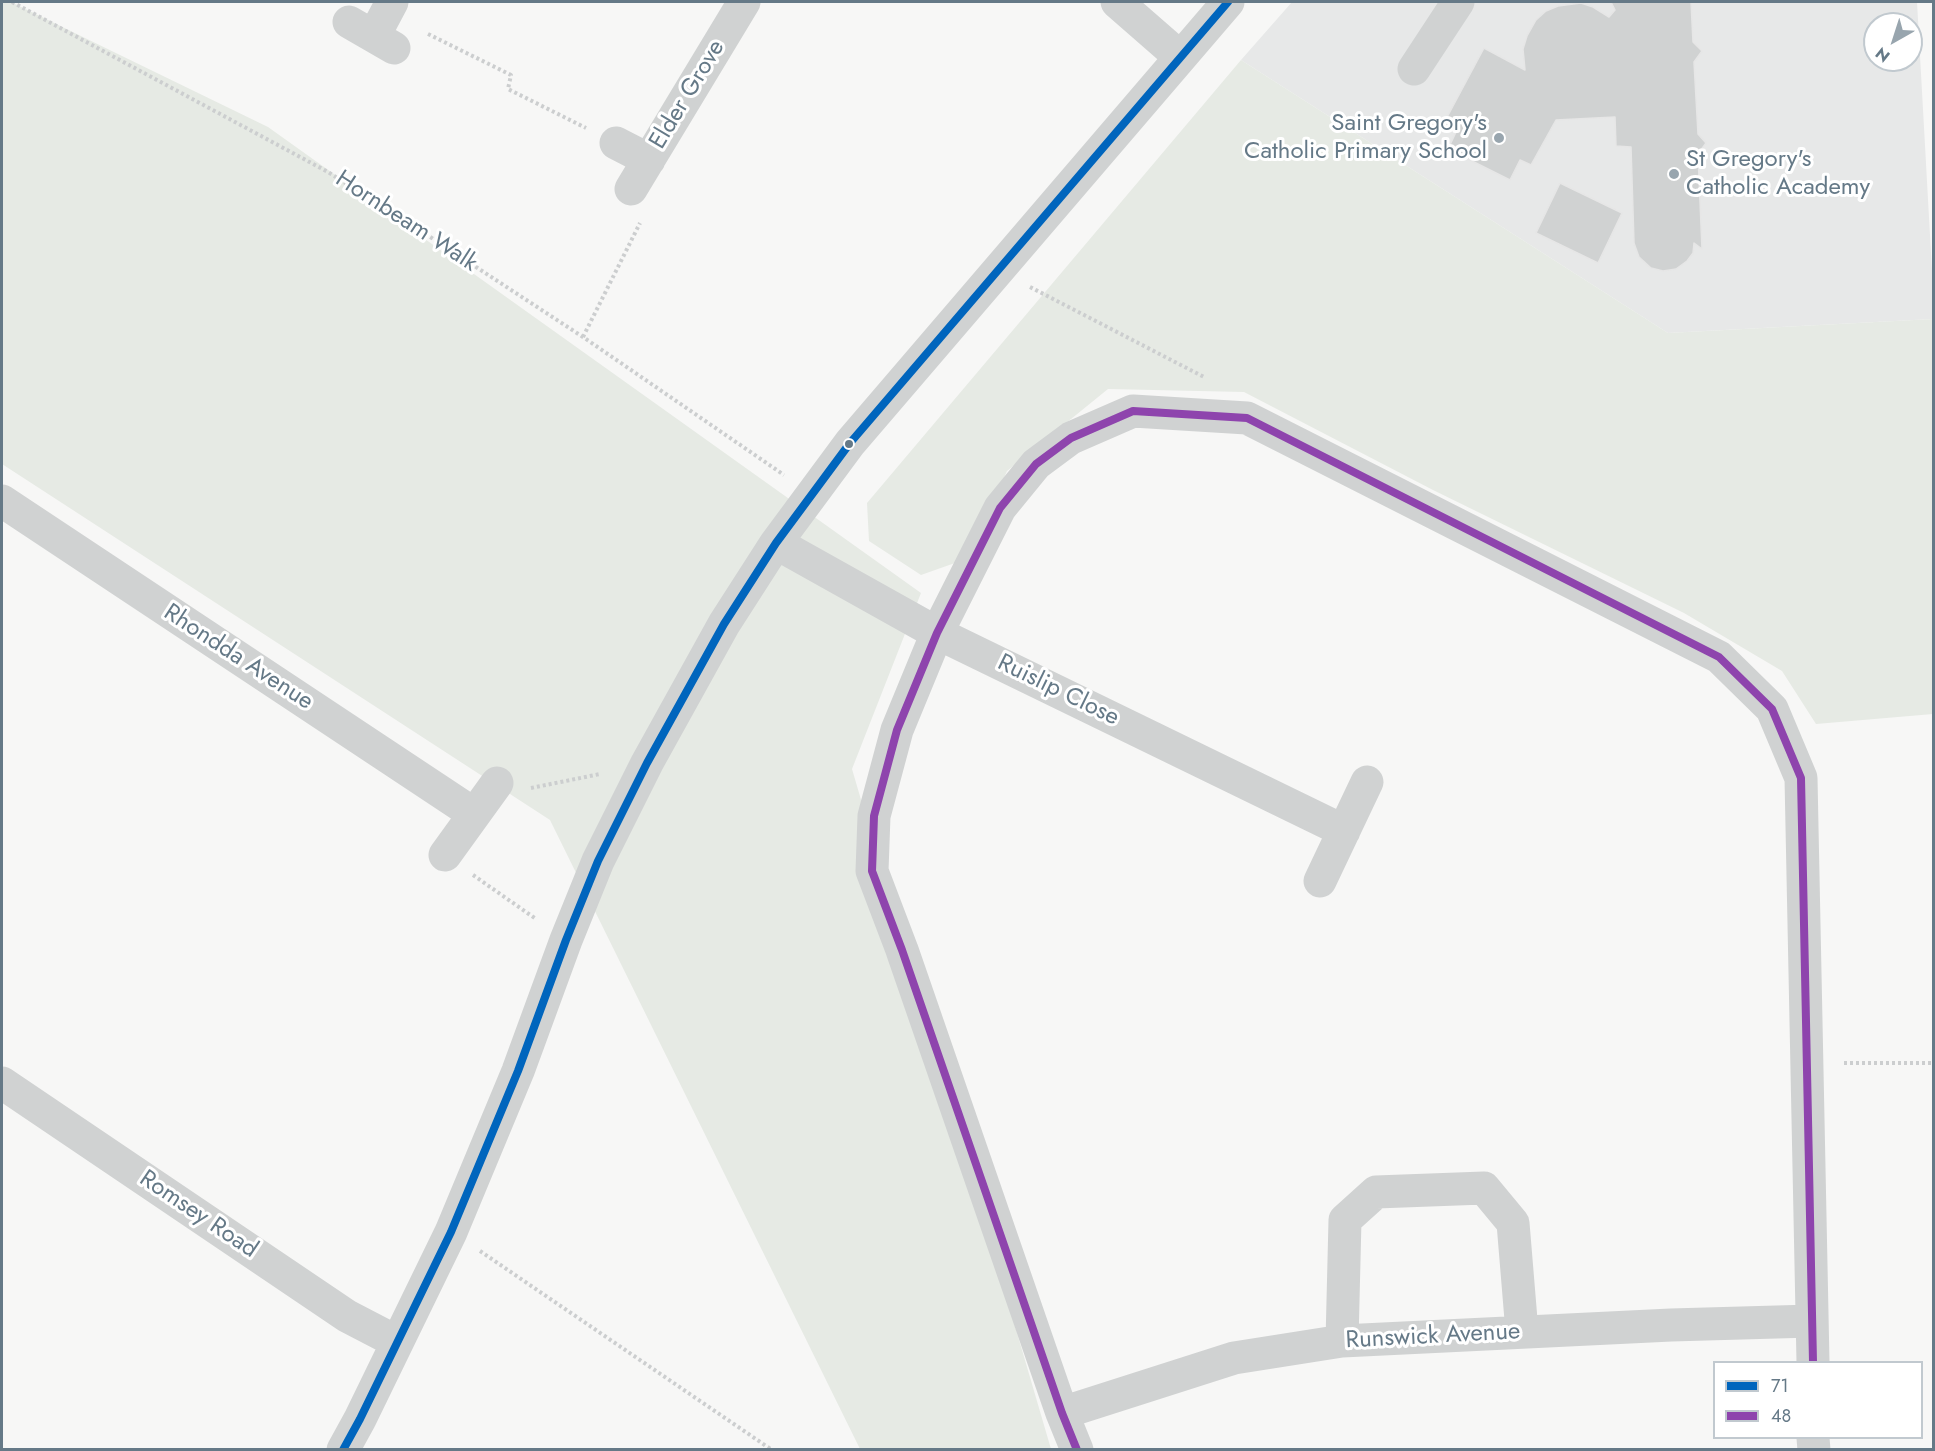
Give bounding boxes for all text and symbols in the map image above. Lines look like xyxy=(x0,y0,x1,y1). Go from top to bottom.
north arrow xyxy=(1863,12,1923,72)
street label: Elder Grove xyxy=(644,35,732,155)
text: N xyxy=(1870,42,1895,68)
place label: Saint Gregory's Catholic Primary School xyxy=(1244,110,1487,166)
marker: Saint Gregory's Catholic Primary School xyxy=(1492,131,1506,145)
place label: St Gregory's Catholic Academy xyxy=(1686,146,1870,202)
street label: Hornbeam Walk xyxy=(330,165,482,279)
marker: St Gregory's Catholic Academy xyxy=(1667,167,1681,181)
unlabelled marker xyxy=(843,438,855,450)
street label: Rhondda Avenue xyxy=(158,599,318,717)
street label: Ruislip Close xyxy=(993,649,1123,733)
street label: Romsey Road xyxy=(133,1165,263,1265)
street label: Runswick Avenue xyxy=(1345,1318,1521,1356)
legend xyxy=(1713,1361,1923,1439)
text: 71 xyxy=(1771,1373,1789,1399)
text: 48 xyxy=(1771,1403,1791,1429)

